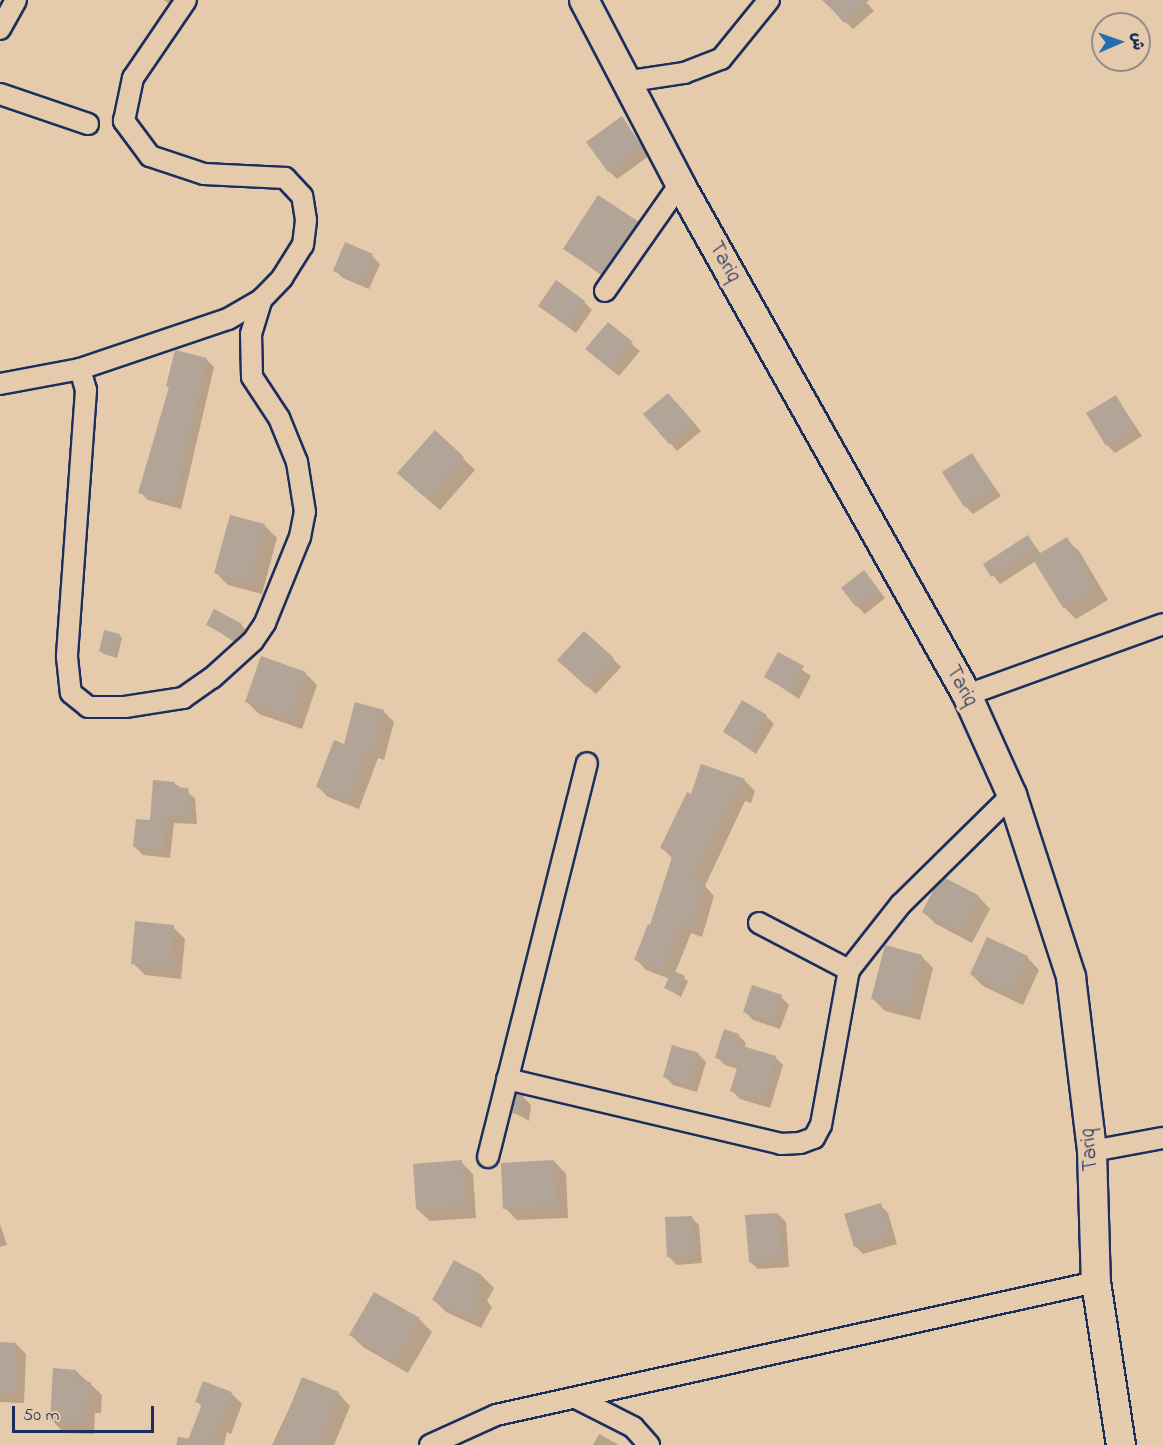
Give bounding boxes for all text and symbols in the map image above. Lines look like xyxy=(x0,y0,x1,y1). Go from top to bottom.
north arrow xyxy=(1091,12,1151,72)
text: ش xyxy=(1125,32,1149,51)
street label: Tariq xyxy=(703,237,745,287)
street label: Tariq xyxy=(940,661,982,711)
street label: Tariq xyxy=(1076,1128,1104,1172)
scale bar xyxy=(15,1394,158,1432)
text: 50 m xyxy=(23,1403,60,1429)

